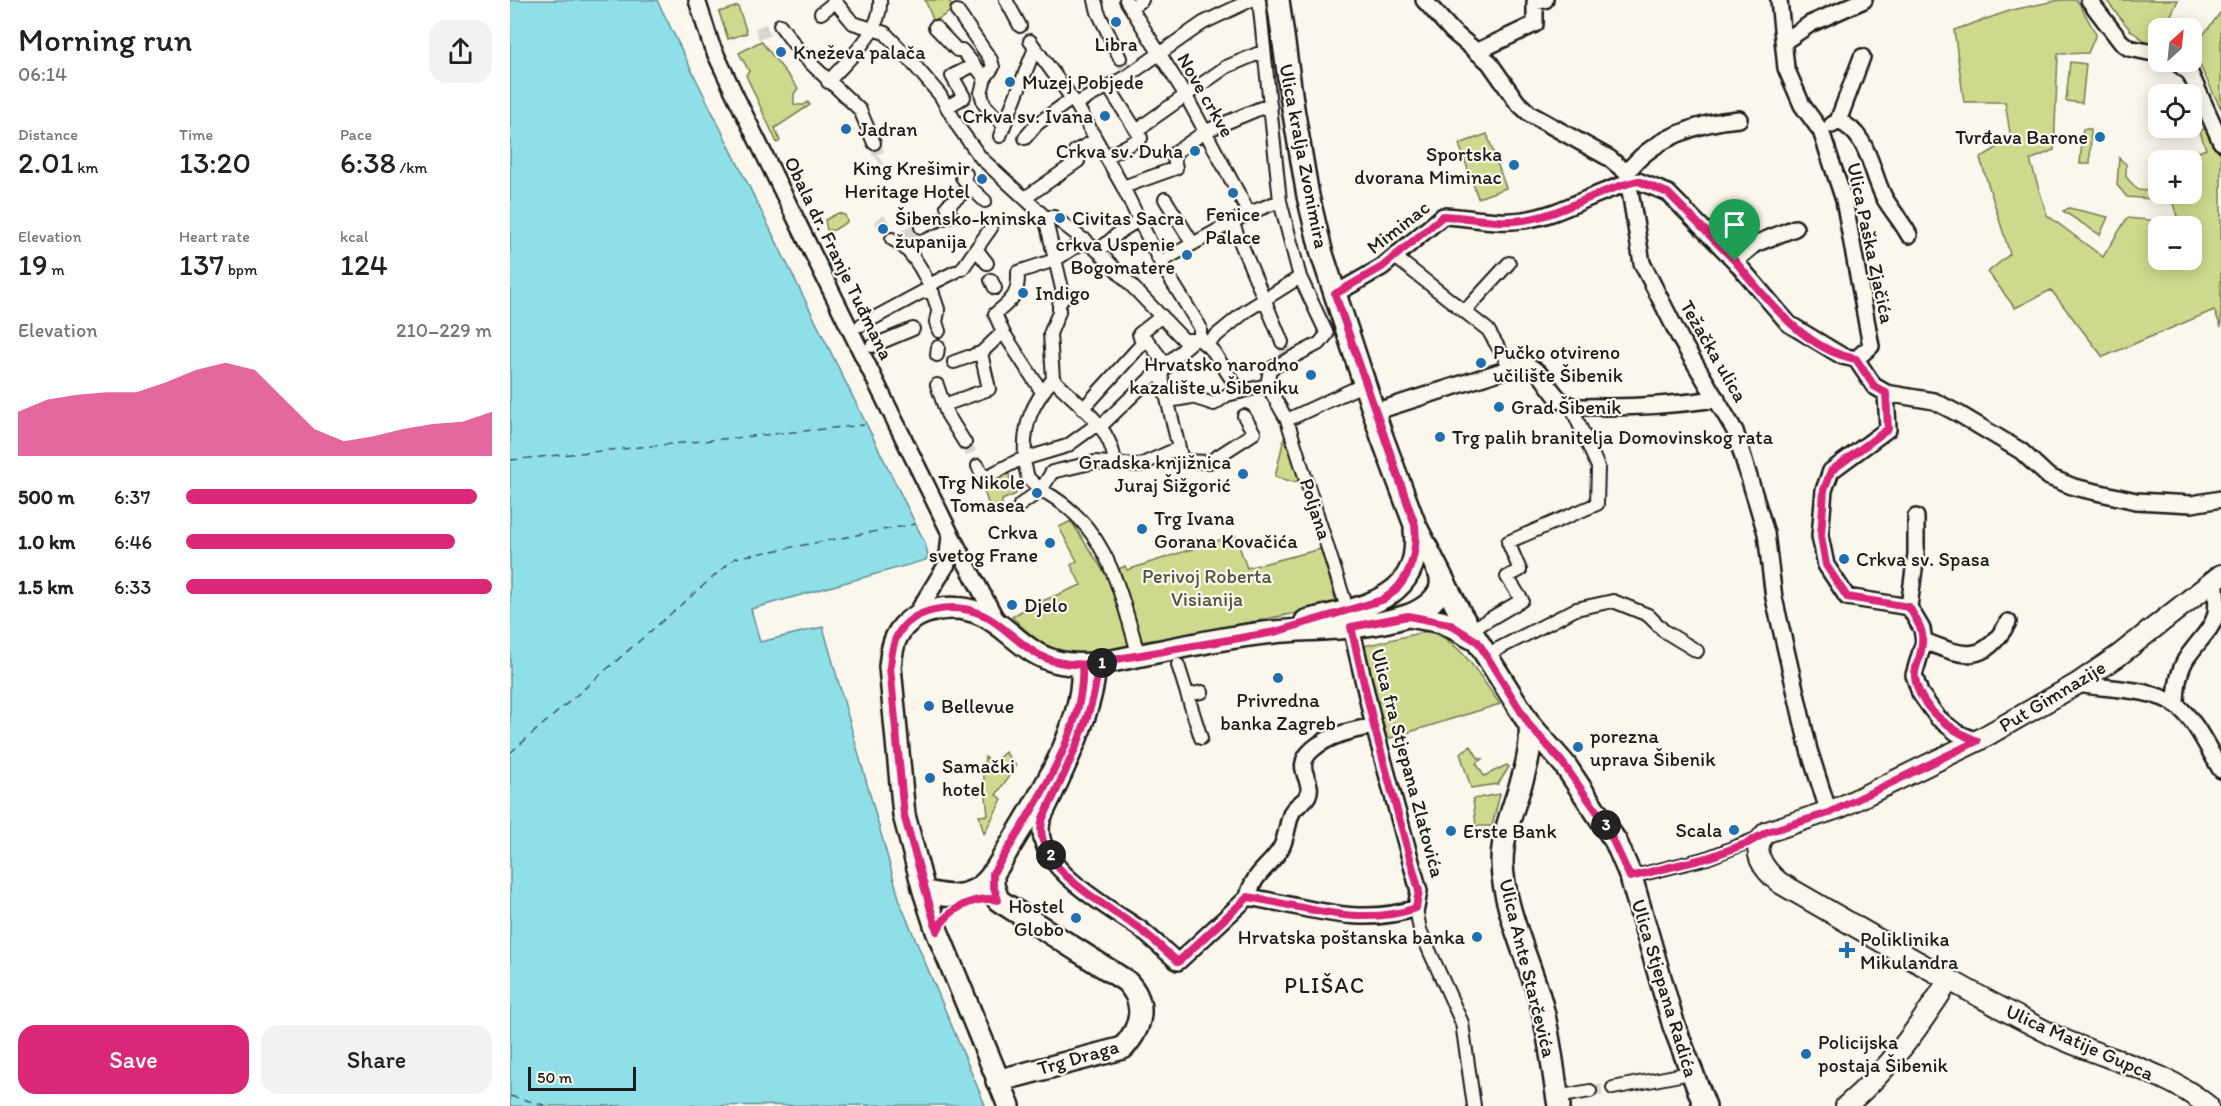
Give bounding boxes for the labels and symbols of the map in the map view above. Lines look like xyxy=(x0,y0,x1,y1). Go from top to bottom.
marker: Libra xyxy=(1109,15,1123,29)
north arrow xyxy=(2148,18,2202,72)
place label: Libra xyxy=(1095,32,1138,56)
place label: Kneževa palača xyxy=(793,40,926,64)
marker: Kneževa palača xyxy=(774,45,788,59)
street label: Nove crkve xyxy=(1172,49,1240,141)
street label: Ulica kralja Zvonimira xyxy=(1274,62,1334,251)
place label: Muzej Pobjede xyxy=(1022,70,1144,94)
marker: Muzej Pobjede xyxy=(1003,75,1017,89)
place label: Crkva sv. Ivana xyxy=(962,104,1093,128)
marker: Crkva sv. Ivana xyxy=(1098,109,1112,123)
place label: Jadran xyxy=(858,117,918,141)
marker: Jadran xyxy=(839,122,853,136)
place label: Tvrđava Barone xyxy=(1955,125,2088,149)
marker: Tvrđava Barone xyxy=(2093,130,2107,144)
place label: Crkva sv. Duha xyxy=(1056,139,1183,163)
place label: Sportska dvorana Miminac xyxy=(1354,142,1502,189)
marker: Crkva sv. Duha xyxy=(1188,144,1202,158)
street label: Obala dr. Franje Tuđmana xyxy=(779,152,899,364)
place label: King Krešimir Heritage Hotel xyxy=(845,156,970,203)
marker: Sportska dvorana Miminac xyxy=(1507,158,1521,172)
street label: Ulica Paška Zjačića xyxy=(1842,160,1900,326)
marker: King Krešimir Heritage Hotel xyxy=(975,172,989,186)
marker: Fenice Palace xyxy=(1226,186,1240,200)
street label: Miminac xyxy=(1362,195,1434,259)
pin xyxy=(1709,199,1760,261)
place label: Fenice Palace xyxy=(1205,202,1261,249)
place label: Šibensko-kninska županija xyxy=(895,206,1047,253)
place label: Civitas Sacra xyxy=(1072,206,1184,230)
marker: Civitas Sacra xyxy=(1053,211,1067,225)
marker: Šibensko-kninska županija xyxy=(876,222,890,236)
place label: crkva Uspenie Bogomatere xyxy=(1056,232,1175,279)
marker: crkva Uspenie Bogomatere xyxy=(1180,248,1194,262)
place label: Indigo xyxy=(1035,281,1090,305)
marker: Indigo xyxy=(1016,286,1030,300)
street label: Težačka ulica xyxy=(1675,296,1753,407)
place label: Pučko otvireno učilište Šibenik xyxy=(1493,340,1623,387)
place label: Hrvatsko narodno kazalište u Šibeniku xyxy=(1129,352,1299,399)
marker: Pučko otvireno učilište Šibenik xyxy=(1474,356,1488,370)
marker: Hrvatsko narodno kazalište u Šibeniku xyxy=(1304,368,1318,382)
place label: Grad Šibenik xyxy=(1511,395,1621,419)
marker: Grad Šibenik xyxy=(1492,400,1506,414)
place label: Trg palih branitelja Domovinskog rata xyxy=(1452,425,1774,449)
marker: Trg palih branitelja Domovinskog rata xyxy=(1433,430,1447,444)
place label: Gradska knjižnica Juraj Šižgorić xyxy=(1079,450,1231,497)
marker: Gradska knjižnica Juraj Šižgorić xyxy=(1236,467,1250,481)
place label: Trg Nikole Tomasea xyxy=(938,470,1026,517)
street label: Poljana xyxy=(1295,475,1337,543)
marker: Trg Nikole Tomasea xyxy=(1030,486,1044,500)
place label: Trg Ivana Gorana Kovačića xyxy=(1154,506,1298,553)
place label: Crkva svetog Frane xyxy=(929,520,1039,567)
marker: Trg Ivana Gorana Kovačića xyxy=(1135,522,1149,536)
marker: Crkva svetog Frane xyxy=(1043,536,1057,550)
place label: Crkva sv. Spasa xyxy=(1856,547,1990,571)
marker: Crkva sv. Spasa xyxy=(1837,552,1851,566)
park label: Perivoj Roberta Visianija xyxy=(1142,564,1273,611)
place label: Djelo xyxy=(1024,593,1068,617)
marker: Djelo xyxy=(1005,598,1019,612)
street label: Ulica fra Stjepana Zlatovića xyxy=(1366,646,1450,881)
pin: 1 xyxy=(1087,648,1117,678)
street label: Put Gimnazije xyxy=(1994,655,2110,737)
marker: Privredna banka Zagreb xyxy=(1271,671,1285,685)
place label: Privredna banka Zagreb xyxy=(1220,688,1336,735)
place label: Bellevue xyxy=(941,694,1014,718)
marker: Bellevue xyxy=(922,699,936,713)
place label: porezna uprava Šibenik xyxy=(1590,724,1716,771)
marker: porezna uprava Šibenik xyxy=(1571,740,1585,754)
place label: Samački hotel xyxy=(942,754,1015,801)
marker: Samački hotel xyxy=(923,771,937,785)
pin: 3 xyxy=(1591,810,1621,840)
place label: Scala xyxy=(1675,818,1722,842)
place label: Erste Bank xyxy=(1463,819,1557,843)
marker: Scala xyxy=(1727,823,1741,837)
marker: Erste Bank xyxy=(1444,824,1458,838)
pin: 2 xyxy=(1036,840,1066,870)
street label: Ulica Ante Starčevića xyxy=(1494,876,1562,1060)
place label: Hostel Globo xyxy=(1008,894,1064,941)
street label: Ulica Stjepana Radića xyxy=(1627,896,1704,1080)
marker: Hostel Globo xyxy=(1069,911,1083,925)
place label: Hrvatska poštanska banka xyxy=(1238,925,1466,949)
place label: Poliklinika Mikulandra xyxy=(1860,927,1959,974)
marker: Hrvatska poštanska banka xyxy=(1470,930,1484,944)
marker: Poliklinika Mikulandra xyxy=(1838,941,1856,959)
district label: PLIŠAC xyxy=(1284,972,1366,999)
street label: Ulica Matije Gupca xyxy=(2002,999,2158,1086)
place label: Policijska postaja Šibenik xyxy=(1818,1030,1949,1077)
street label: Trg Draga xyxy=(1035,1034,1122,1080)
marker: Policijska postaja Šibenik xyxy=(1799,1047,1813,1061)
scale bar xyxy=(528,1064,636,1092)

